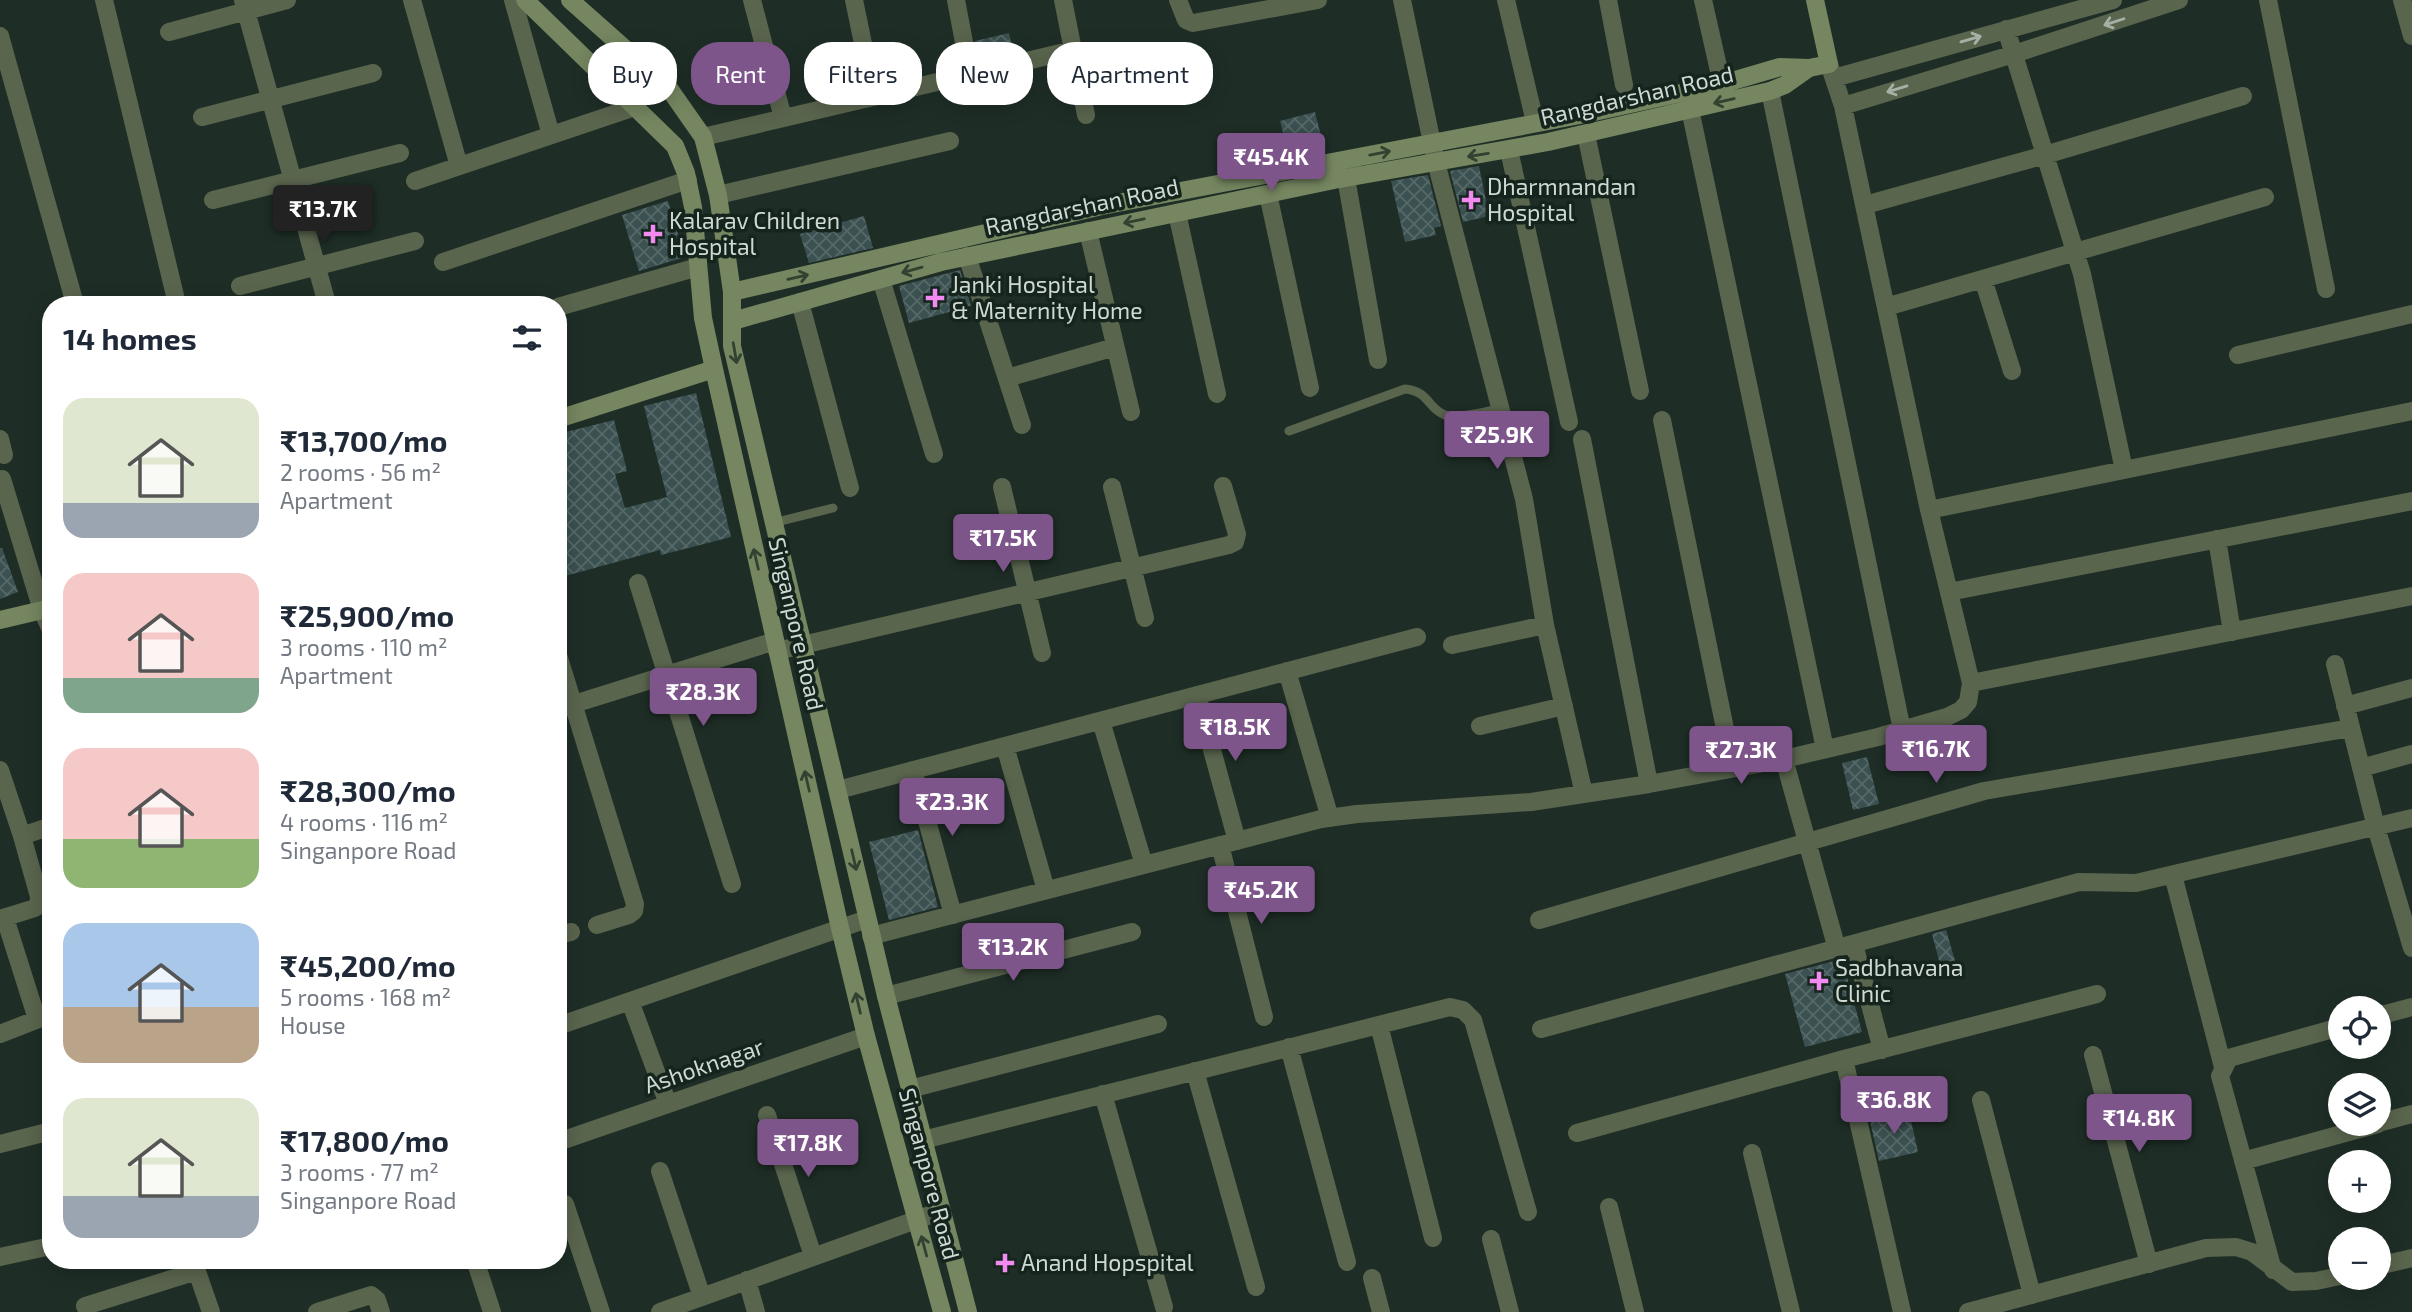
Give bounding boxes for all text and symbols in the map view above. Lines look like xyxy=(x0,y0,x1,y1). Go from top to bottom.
one-way arrow xyxy=(2104,17,2126,29)
one-way arrow xyxy=(1960,32,1982,45)
chip: Buy xyxy=(588,42,677,105)
chip: Rent xyxy=(691,42,790,105)
chip: Filters xyxy=(804,42,922,105)
chip: New xyxy=(936,42,1033,105)
chip: Apartment xyxy=(1047,42,1213,105)
street label: Rangdarshan Road xyxy=(1538,59,1736,131)
one-way arrow xyxy=(1886,84,1908,97)
one-way arrow xyxy=(1713,95,1736,109)
pin: ₹45.4K xyxy=(1214,134,1328,193)
text: ₹45.4K xyxy=(1233,142,1309,170)
one-way arrow xyxy=(1368,145,1391,159)
one-way arrow xyxy=(1467,149,1490,162)
street label: Rangdarshan Road xyxy=(982,172,1181,240)
place label: Dharmnandan Hospital xyxy=(1487,172,1636,226)
pin: ₹13.7K xyxy=(266,186,380,245)
marker: Dharmnandan Hospital xyxy=(1461,190,1481,210)
text: ₹13.7K xyxy=(289,194,357,222)
place label: Kalarav Children Hospital xyxy=(669,206,840,260)
one-way arrow xyxy=(1123,215,1146,229)
marker: Kalarav Children Hospital xyxy=(643,224,663,244)
one-way arrow xyxy=(902,264,924,277)
one-way arrow xyxy=(786,270,809,284)
place label: Janki Hospital & Maternity Home xyxy=(951,270,1143,324)
marker: Janki Hospital & Maternity Home xyxy=(925,288,945,308)
icon: filters xyxy=(508,319,546,357)
text: 14 homes xyxy=(63,320,197,356)
one-way arrow xyxy=(728,341,742,364)
pin: ₹25.9K xyxy=(1440,412,1554,471)
text: ₹25.9K xyxy=(1460,420,1534,448)
text: ₹13,700/mo xyxy=(280,422,447,458)
icon: home xyxy=(119,426,203,510)
text: 2 rooms · 56 m² xyxy=(280,458,441,486)
text: Apartment xyxy=(280,486,393,514)
pin: ₹17.5K xyxy=(946,514,1060,574)
text: ₹17.5K xyxy=(969,523,1037,551)
street label: Singanpore Road xyxy=(763,535,830,713)
one-way arrow xyxy=(749,549,762,571)
text: ₹25,900/mo xyxy=(280,597,454,633)
icon: home xyxy=(119,601,203,685)
text: 3 rooms · 110 m² xyxy=(280,633,447,661)
text: Apartment xyxy=(280,661,393,689)
pin: ₹28.3K xyxy=(646,668,760,728)
text: ₹28.3K xyxy=(666,677,740,705)
pin: ₹18.5K xyxy=(1178,704,1292,763)
text: ₹18.5K xyxy=(1200,712,1270,740)
pin: ₹27.3K xyxy=(1684,726,1798,786)
pin: ₹16.7K xyxy=(1879,726,1993,785)
text: ₹16.7K xyxy=(1902,734,1970,762)
text: ₹27.3K xyxy=(1705,735,1777,763)
one-way arrow xyxy=(800,770,813,793)
text: ₹28,300/mo xyxy=(280,772,456,808)
icon: home xyxy=(119,776,203,860)
pin: ₹23.3K xyxy=(895,778,1009,838)
text: ₹23.3K xyxy=(915,787,989,815)
text: 4 rooms · 116 m² xyxy=(280,808,448,836)
text: Singanpore Road xyxy=(280,836,456,864)
one-way arrow xyxy=(848,849,861,871)
pin: ₹45.2K xyxy=(1204,866,1318,926)
text: ₹45.2K xyxy=(1224,875,1298,903)
pin: ₹13.2K xyxy=(956,923,1070,983)
text: ₹13.2K xyxy=(978,932,1048,960)
text: ₹45,200/mo xyxy=(280,947,456,983)
icon: home xyxy=(119,951,203,1035)
place label: Sadbhavana Clinic xyxy=(1835,953,1964,1007)
marker: Sadbhavana Clinic xyxy=(1809,971,1829,991)
text: 5 rooms · 168 m² xyxy=(280,983,451,1011)
one-way arrow xyxy=(851,992,864,1015)
map controls xyxy=(2328,996,2391,1290)
button: locate xyxy=(2328,996,2391,1059)
text: House xyxy=(280,1011,346,1039)
street label: Ashoknagar xyxy=(640,1032,767,1099)
button: layers xyxy=(2328,1073,2391,1136)
pin: ₹36.8K xyxy=(1837,1076,1951,1136)
street label: Singanpore Road xyxy=(894,1085,966,1263)
text: ₹36.8K xyxy=(1857,1085,1931,1113)
pin: ₹14.8K xyxy=(2082,1094,2196,1154)
text: ₹14.8K xyxy=(2103,1103,2175,1131)
pin: ₹17.8K xyxy=(751,1120,865,1179)
text: ₹17,800/mo xyxy=(280,1122,449,1158)
icon: home xyxy=(119,1126,203,1210)
text: ₹17.8K xyxy=(773,1128,843,1156)
button: + xyxy=(2328,1150,2391,1213)
text: 3 rooms · 77 m² xyxy=(280,1158,439,1186)
text: Singanpore Road xyxy=(280,1186,456,1214)
button: − xyxy=(2328,1227,2391,1290)
one-way arrow xyxy=(917,1235,930,1258)
place label: Anand Hopspital xyxy=(1021,1248,1194,1276)
marker: Anand Hopspital xyxy=(995,1253,1015,1273)

